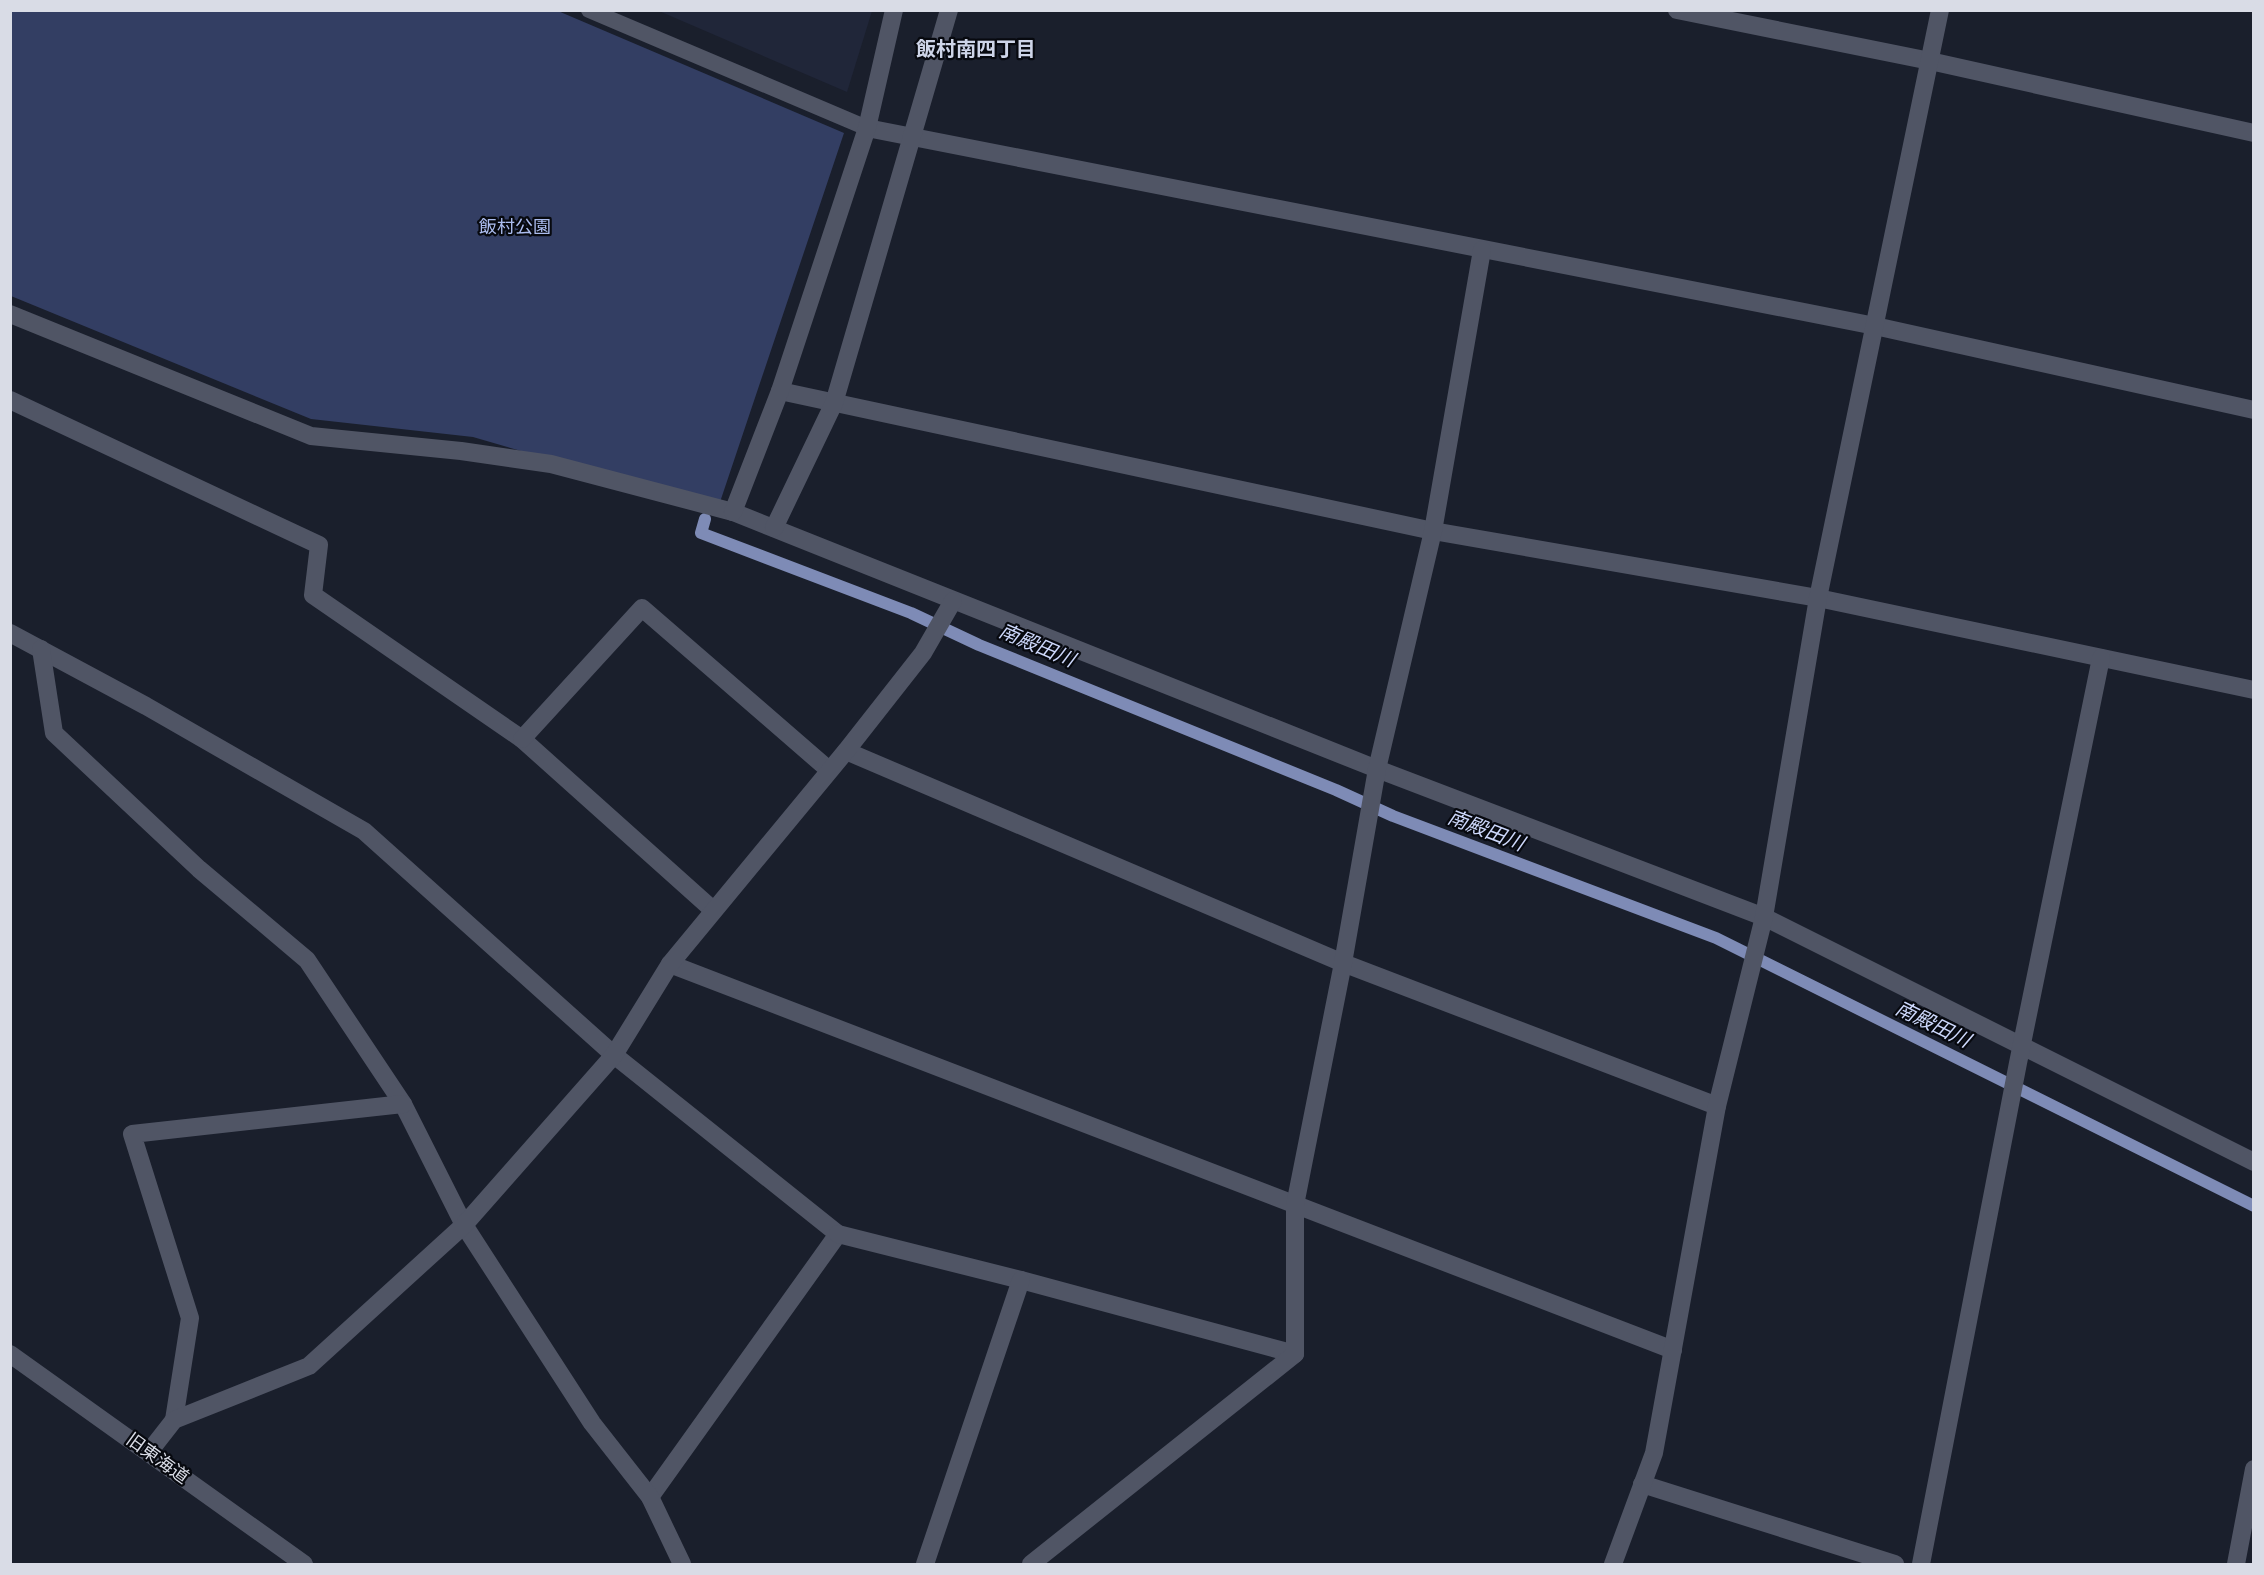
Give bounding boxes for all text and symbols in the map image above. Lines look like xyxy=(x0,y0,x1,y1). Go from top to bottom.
district label: 飯村南四丁目 xyxy=(916,37,1036,61)
park label: 飯村公園 xyxy=(479,216,551,237)
water label: 南殿田川 xyxy=(995,618,1080,672)
water label: 南殿田川 xyxy=(1444,804,1530,856)
water label: 南殿田川 xyxy=(1892,996,1976,1053)
street label: 旧東海道 xyxy=(123,1428,193,1488)

